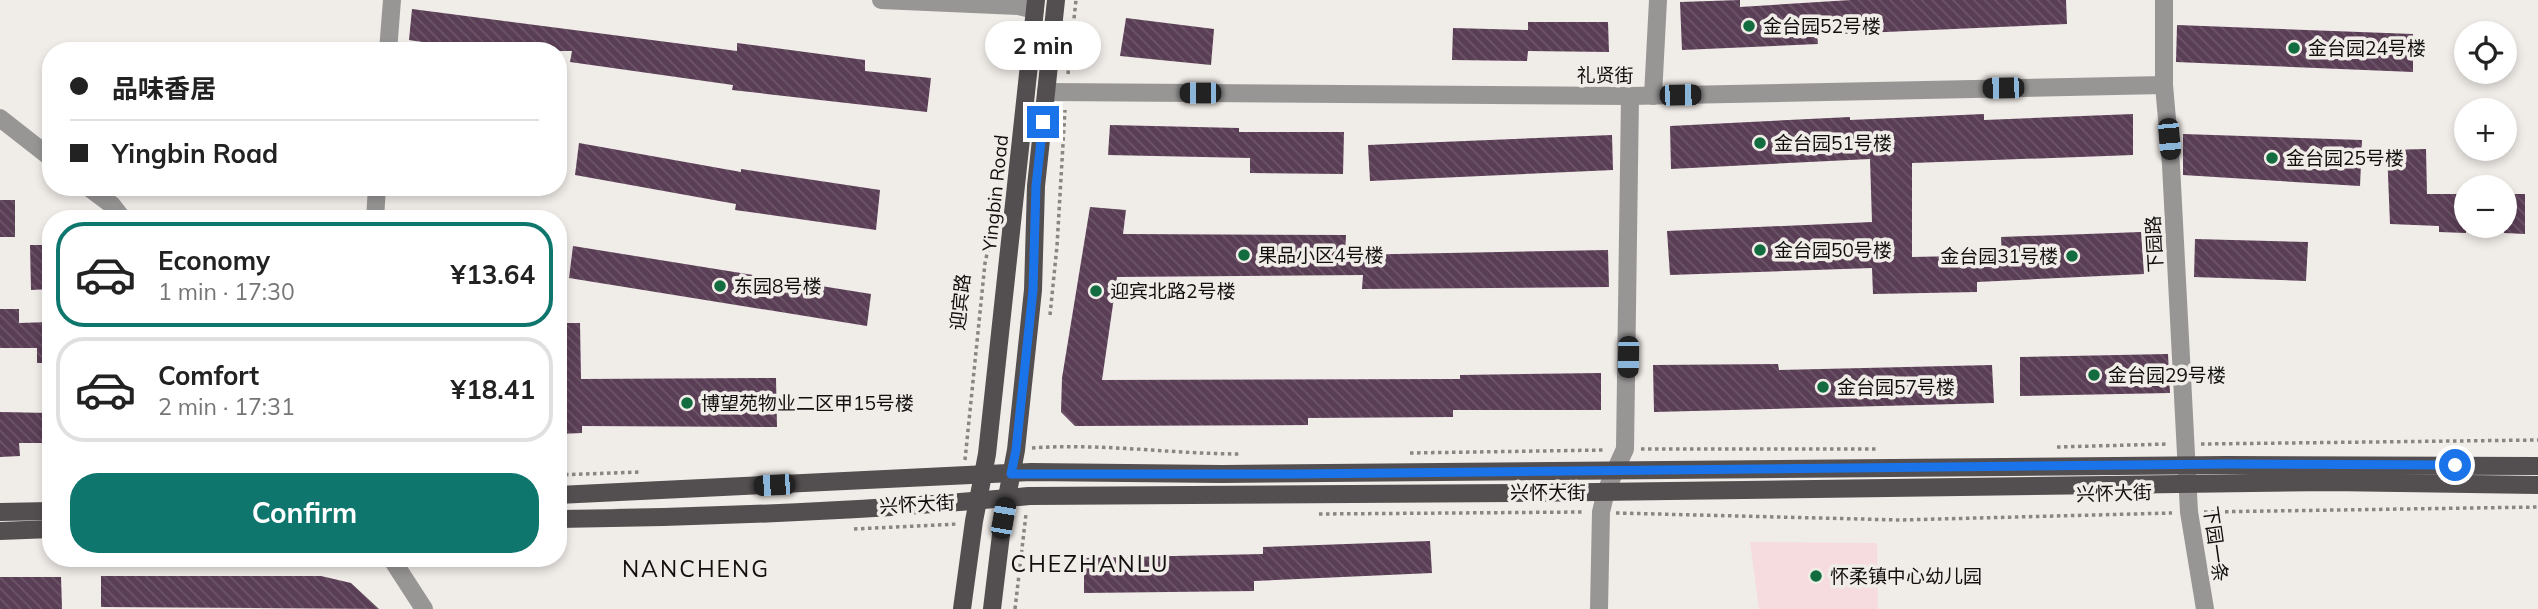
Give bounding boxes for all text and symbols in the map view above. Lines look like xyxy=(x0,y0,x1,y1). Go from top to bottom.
place label: 金台园52号楼 xyxy=(1763,14,1881,38)
marker: 金台园52号楼 xyxy=(1741,18,1757,34)
callout: 2 min xyxy=(985,20,1101,69)
map controls xyxy=(2454,21,2517,238)
button: locate xyxy=(2454,21,2517,84)
text: 2 min xyxy=(1013,31,1073,60)
place label: 金台园24号楼 xyxy=(2308,36,2426,60)
marker: 金台园24号楼 xyxy=(2286,40,2302,56)
street label: 礼贤街 xyxy=(1576,63,1634,87)
text: 品味香居 xyxy=(112,72,216,105)
car xyxy=(1982,77,2025,99)
car xyxy=(1180,83,1222,104)
car xyxy=(1659,84,1702,106)
button: + xyxy=(2454,98,2517,161)
route end xyxy=(1027,106,1059,138)
car xyxy=(2157,117,2182,161)
place label: 金台园51号楼 xyxy=(1774,131,1892,155)
street label: Yingbin Road xyxy=(977,133,1013,254)
marker: 金台园51号楼 xyxy=(1752,135,1768,151)
text: Yingbin Road xyxy=(112,137,278,170)
place label: 金台园25号楼 xyxy=(2286,146,2404,170)
marker: 金台园25号楼 xyxy=(2264,150,2280,166)
button: − xyxy=(2454,175,2517,238)
street label: 下园路 xyxy=(2141,215,2167,273)
place label: 金台园50号楼 xyxy=(1774,238,1892,262)
marker: 金台园50号楼 xyxy=(1752,242,1768,258)
icon: car xyxy=(74,243,137,306)
place label: 果品小区4号楼 xyxy=(1258,243,1383,267)
text: Economy xyxy=(158,244,270,277)
place label: 金台园31号楼 xyxy=(1940,244,2058,268)
marker: 果品小区4号楼 xyxy=(1236,247,1252,263)
marker: 金台园31号楼 xyxy=(2064,248,2080,264)
text: ¥13.64 xyxy=(451,258,535,291)
street label: 迎宾路 xyxy=(945,272,975,332)
place label: 东园8号楼 xyxy=(734,274,821,298)
text: 1 min · 17:30 xyxy=(158,277,295,306)
marker: 东园8号楼 xyxy=(712,278,728,294)
place label: 迎宾北路2号楼 xyxy=(1110,279,1235,303)
marker: 迎宾北路2号楼 xyxy=(1088,283,1104,299)
car xyxy=(1618,336,1639,378)
icon: car xyxy=(74,358,137,421)
text: Comfort xyxy=(158,359,259,392)
place label: 金台园29号楼 xyxy=(2108,363,2226,387)
marker: 金台园29号楼 xyxy=(2086,367,2102,383)
text: ¥18.41 xyxy=(451,373,535,406)
place label: 金台园57号楼 xyxy=(1837,375,1955,399)
marker: 金台园57号楼 xyxy=(1815,379,1831,395)
place label: 博望苑物业二区甲15号楼 xyxy=(701,391,914,415)
text: 2 min · 17:31 xyxy=(158,392,295,421)
marker: 博望苑物业二区甲15号楼 xyxy=(679,395,695,411)
route start xyxy=(2439,449,2471,481)
button: Confirm xyxy=(70,473,539,553)
car xyxy=(753,473,796,497)
street label: 兴怀大街 xyxy=(1510,480,1586,504)
street label: 兴怀大街 xyxy=(2076,480,2152,506)
street label: 兴怀大街 xyxy=(878,490,956,518)
car xyxy=(990,495,1017,541)
street label: 下园一条 xyxy=(2199,505,2233,583)
district label: CHEZHANLU xyxy=(1010,549,1170,578)
district label: NANCHENG xyxy=(622,554,770,583)
place label: 怀柔镇中心幼儿园 xyxy=(1830,564,1982,588)
marker: 怀柔镇中心幼儿园 xyxy=(1808,568,1824,584)

